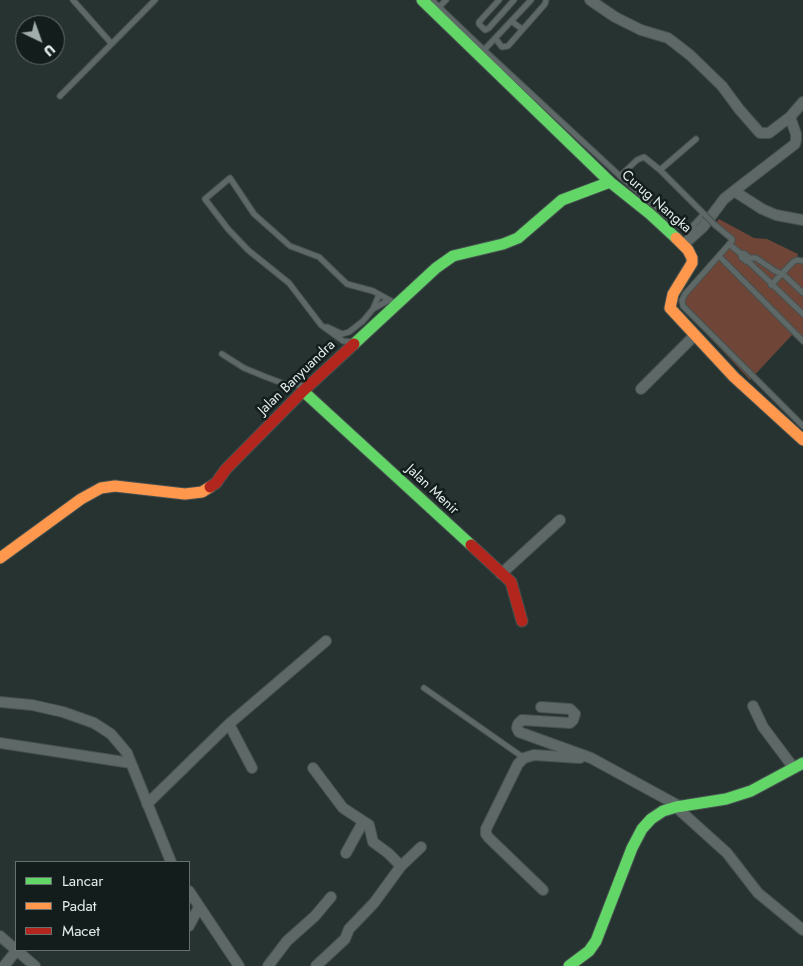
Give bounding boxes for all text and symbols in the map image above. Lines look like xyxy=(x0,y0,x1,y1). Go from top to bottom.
north arrow xyxy=(15,15,65,65)
text: U xyxy=(39,40,60,61)
street label: Curug Nangka xyxy=(618,167,694,237)
street label: Jalan Banyuandra xyxy=(255,337,339,419)
street label: Jalan Menir xyxy=(402,461,462,519)
legend xyxy=(15,861,190,951)
text: Lancar xyxy=(62,870,103,892)
text: Padat xyxy=(62,895,96,917)
text: Macet xyxy=(62,920,100,942)

